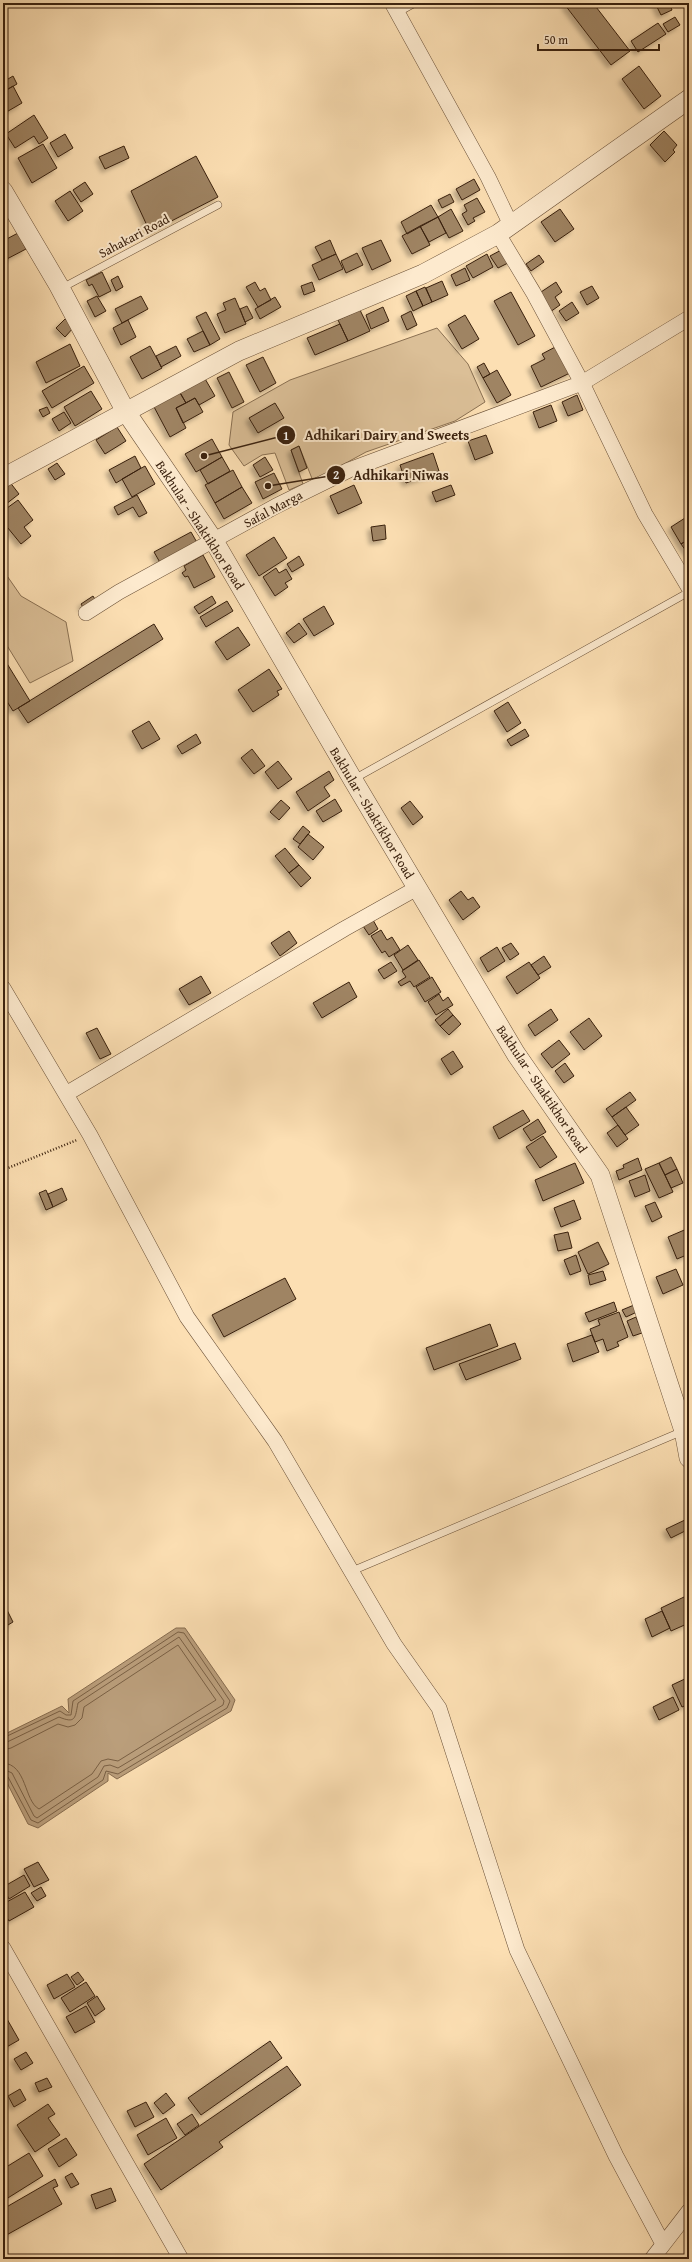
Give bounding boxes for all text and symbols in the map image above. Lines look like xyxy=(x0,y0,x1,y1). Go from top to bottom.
scale bar xyxy=(538,26,659,52)
text: 50 m xyxy=(544,31,568,48)
street label: Sahakari Road xyxy=(95,209,173,263)
callout: Adhikari Dairy and Sweets xyxy=(276,422,477,448)
text: Adhikari Dairy and Sweets xyxy=(305,425,469,445)
text: 1 xyxy=(283,427,289,444)
street label: Bakhular - Shaktikhor Road xyxy=(151,457,249,593)
callout: Adhikari Niwas xyxy=(326,462,457,488)
text: Adhikari Niwas xyxy=(353,465,449,485)
text: 2 xyxy=(333,466,339,483)
street label: Safal Marga xyxy=(240,485,307,532)
street label: Bakhular - Shaktikhor Road xyxy=(325,744,419,882)
street label: Bakhular - Shaktikhor Road xyxy=(492,1021,592,1157)

